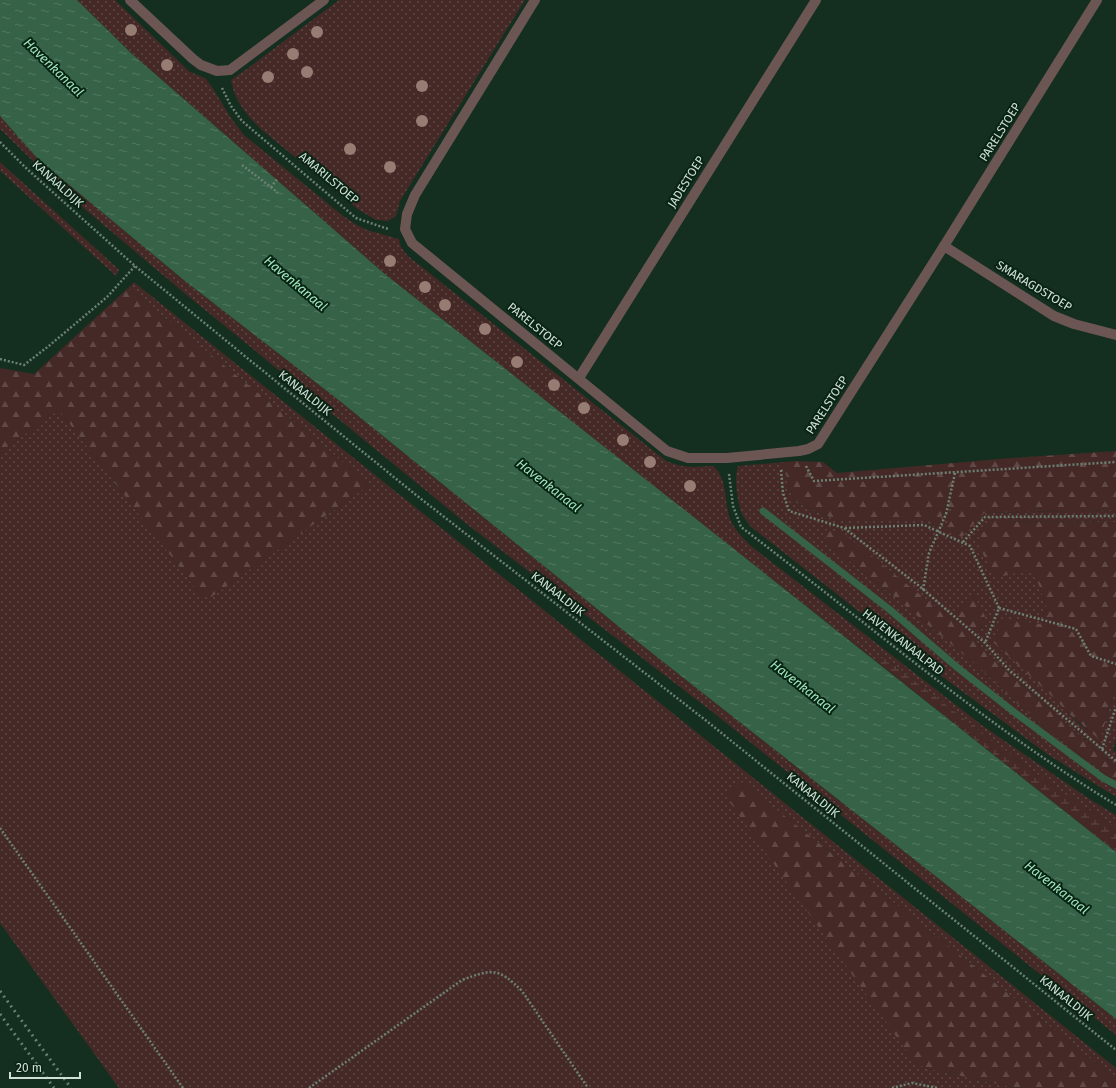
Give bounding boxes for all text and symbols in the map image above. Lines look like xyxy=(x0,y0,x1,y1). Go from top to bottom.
water label: Havenkanaal xyxy=(21,35,87,100)
street label: PARELSTOEP xyxy=(976,100,1024,164)
street label: AMARILSTOEP xyxy=(296,149,362,207)
street label: JADESTOEP xyxy=(665,154,707,210)
street label: KANAALDIJK xyxy=(30,157,87,211)
water label: Havenkanaal xyxy=(261,253,330,314)
street label: SMARAGDSTOEP xyxy=(994,258,1074,314)
street label: PARELSTOEP xyxy=(505,300,565,352)
street label: KANAALDIJK xyxy=(276,367,335,419)
street label: PARELSTOEP xyxy=(803,373,851,437)
water label: Havenkanaal xyxy=(514,456,584,515)
street label: KANAALDIJK xyxy=(529,569,588,620)
street label: HAVENKANAALPAD xyxy=(860,606,946,678)
water label: Havenkanaal xyxy=(768,657,838,716)
street label: KANAALDIJK xyxy=(784,769,843,821)
water label: Havenkanaal xyxy=(1022,858,1092,917)
street label: KANAALDIJK xyxy=(1037,972,1096,1024)
scale bar xyxy=(10,1054,80,1080)
text: 20 m xyxy=(16,1061,42,1075)

